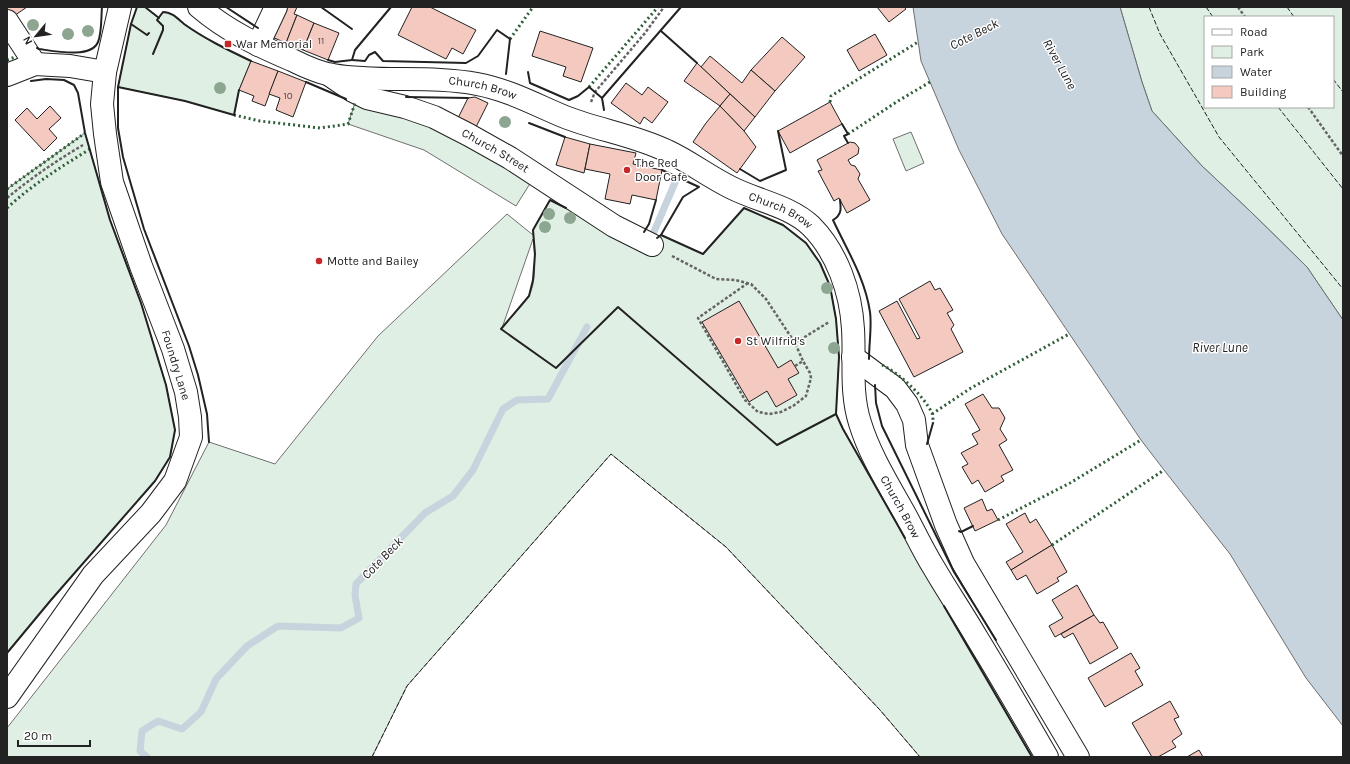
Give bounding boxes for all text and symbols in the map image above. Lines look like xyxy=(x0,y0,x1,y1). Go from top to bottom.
water label: Cote Beck xyxy=(947,15,1001,53)
north arrow xyxy=(16,16,56,56)
legend xyxy=(1204,16,1334,108)
text: Road xyxy=(1240,25,1268,39)
text: N xyxy=(20,34,35,47)
house number: 11 xyxy=(318,35,324,47)
water label: River Lune xyxy=(1040,36,1080,92)
place label: War Memorial xyxy=(236,37,312,51)
marker: War Memorial xyxy=(223,39,233,49)
text: Park xyxy=(1240,45,1265,59)
text: Water xyxy=(1240,65,1273,79)
street label: Church Brow xyxy=(448,73,519,102)
text: Building xyxy=(1240,85,1287,99)
house number: 10 xyxy=(283,90,293,102)
street label: Church Street xyxy=(459,126,532,176)
place label: The Red Door Cafe xyxy=(635,156,687,184)
marker: The Red Door Cafe xyxy=(622,165,632,175)
street label: Church Brow xyxy=(747,189,816,232)
place label: Motte and Bailey xyxy=(327,254,419,268)
marker: Motte and Bailey xyxy=(314,256,324,266)
street label: Foundry Lane xyxy=(159,328,193,402)
place label: St Wilfrid's xyxy=(746,334,805,348)
marker: St Wilfrid's xyxy=(733,336,743,346)
water label: River Lune xyxy=(1192,340,1248,355)
street label: Church Brow xyxy=(877,473,923,541)
water label: Cote Beck xyxy=(358,534,406,582)
scale bar xyxy=(18,722,90,748)
text: 20 m xyxy=(24,729,52,743)

